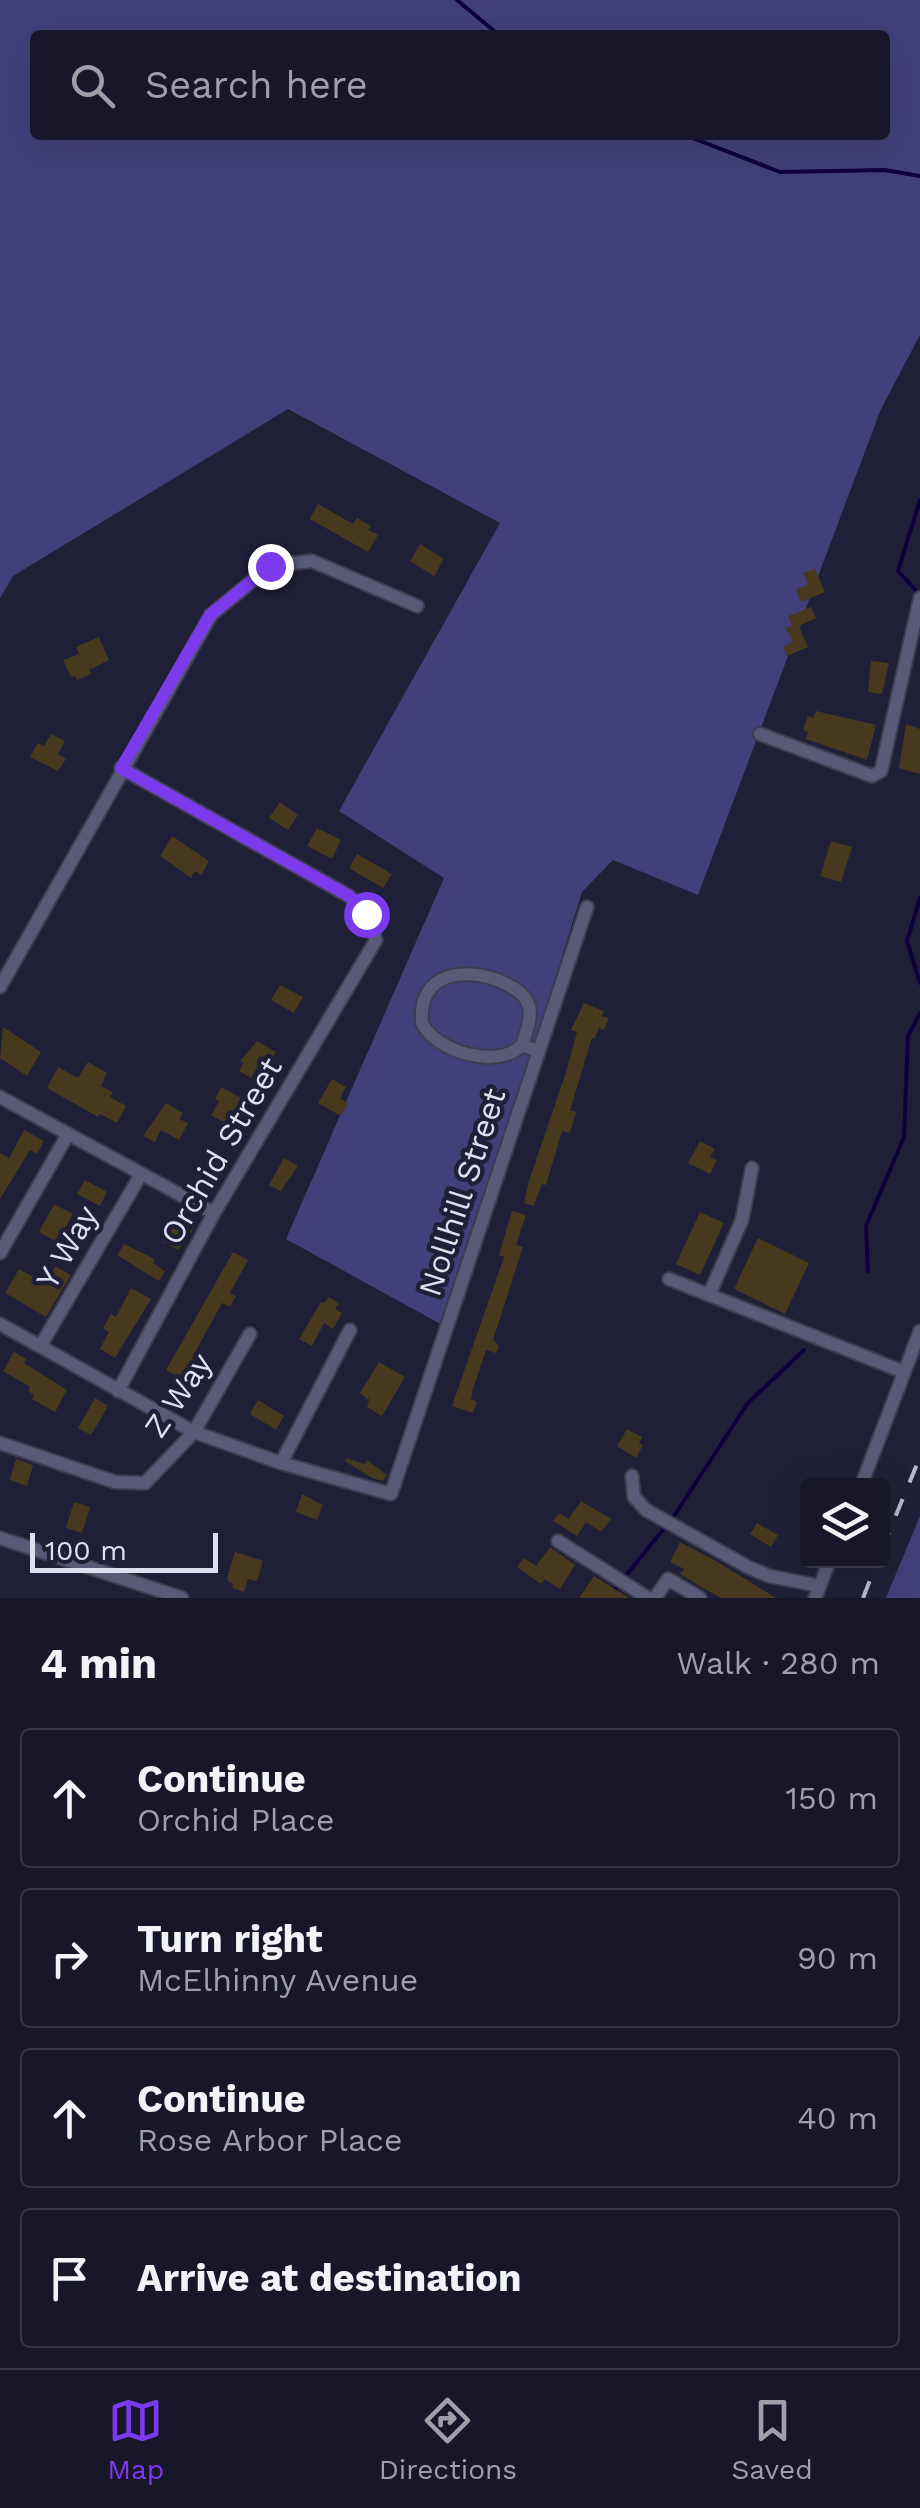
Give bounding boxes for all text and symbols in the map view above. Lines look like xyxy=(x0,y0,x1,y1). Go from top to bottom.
search box xyxy=(30,30,890,140)
icon: search xyxy=(65,58,120,113)
text: Search here xyxy=(145,63,368,107)
route end xyxy=(248,544,294,590)
route start xyxy=(344,892,390,938)
street label: Orchid Street xyxy=(152,1051,290,1251)
street label: Nollhill Street xyxy=(411,1083,513,1301)
street label: Y Way xyxy=(28,1198,106,1296)
street label: Z Way xyxy=(136,1345,220,1444)
map controls xyxy=(800,1478,890,1568)
button: layers xyxy=(800,1478,890,1568)
scale bar xyxy=(30,1528,218,1572)
text: 100 m xyxy=(45,1534,127,1567)
text: 4 min xyxy=(40,1639,157,1688)
text: Walk · 280 m xyxy=(676,1644,880,1682)
text: Continue xyxy=(137,1757,306,1801)
icon: ahead xyxy=(42,1771,97,1826)
text: 150 m xyxy=(786,1779,878,1817)
text: Orchid Place xyxy=(137,1801,334,1839)
text: Turn right xyxy=(137,1917,323,1961)
icon: right xyxy=(42,1931,97,1986)
text: 90 m xyxy=(797,1939,878,1977)
text: McElhinny Avenue xyxy=(137,1961,418,1999)
text: Continue xyxy=(137,2077,306,2121)
icon: ahead xyxy=(42,2091,97,2146)
text: 40 m xyxy=(797,2099,878,2137)
text: Rose Arbor Place xyxy=(137,2121,402,2159)
icon: arrive xyxy=(42,2251,97,2306)
text: Arrive at destination xyxy=(137,2256,522,2300)
tab: Map xyxy=(107,2393,164,2486)
tab: Directions xyxy=(379,2393,517,2486)
tab: Saved xyxy=(731,2393,813,2486)

